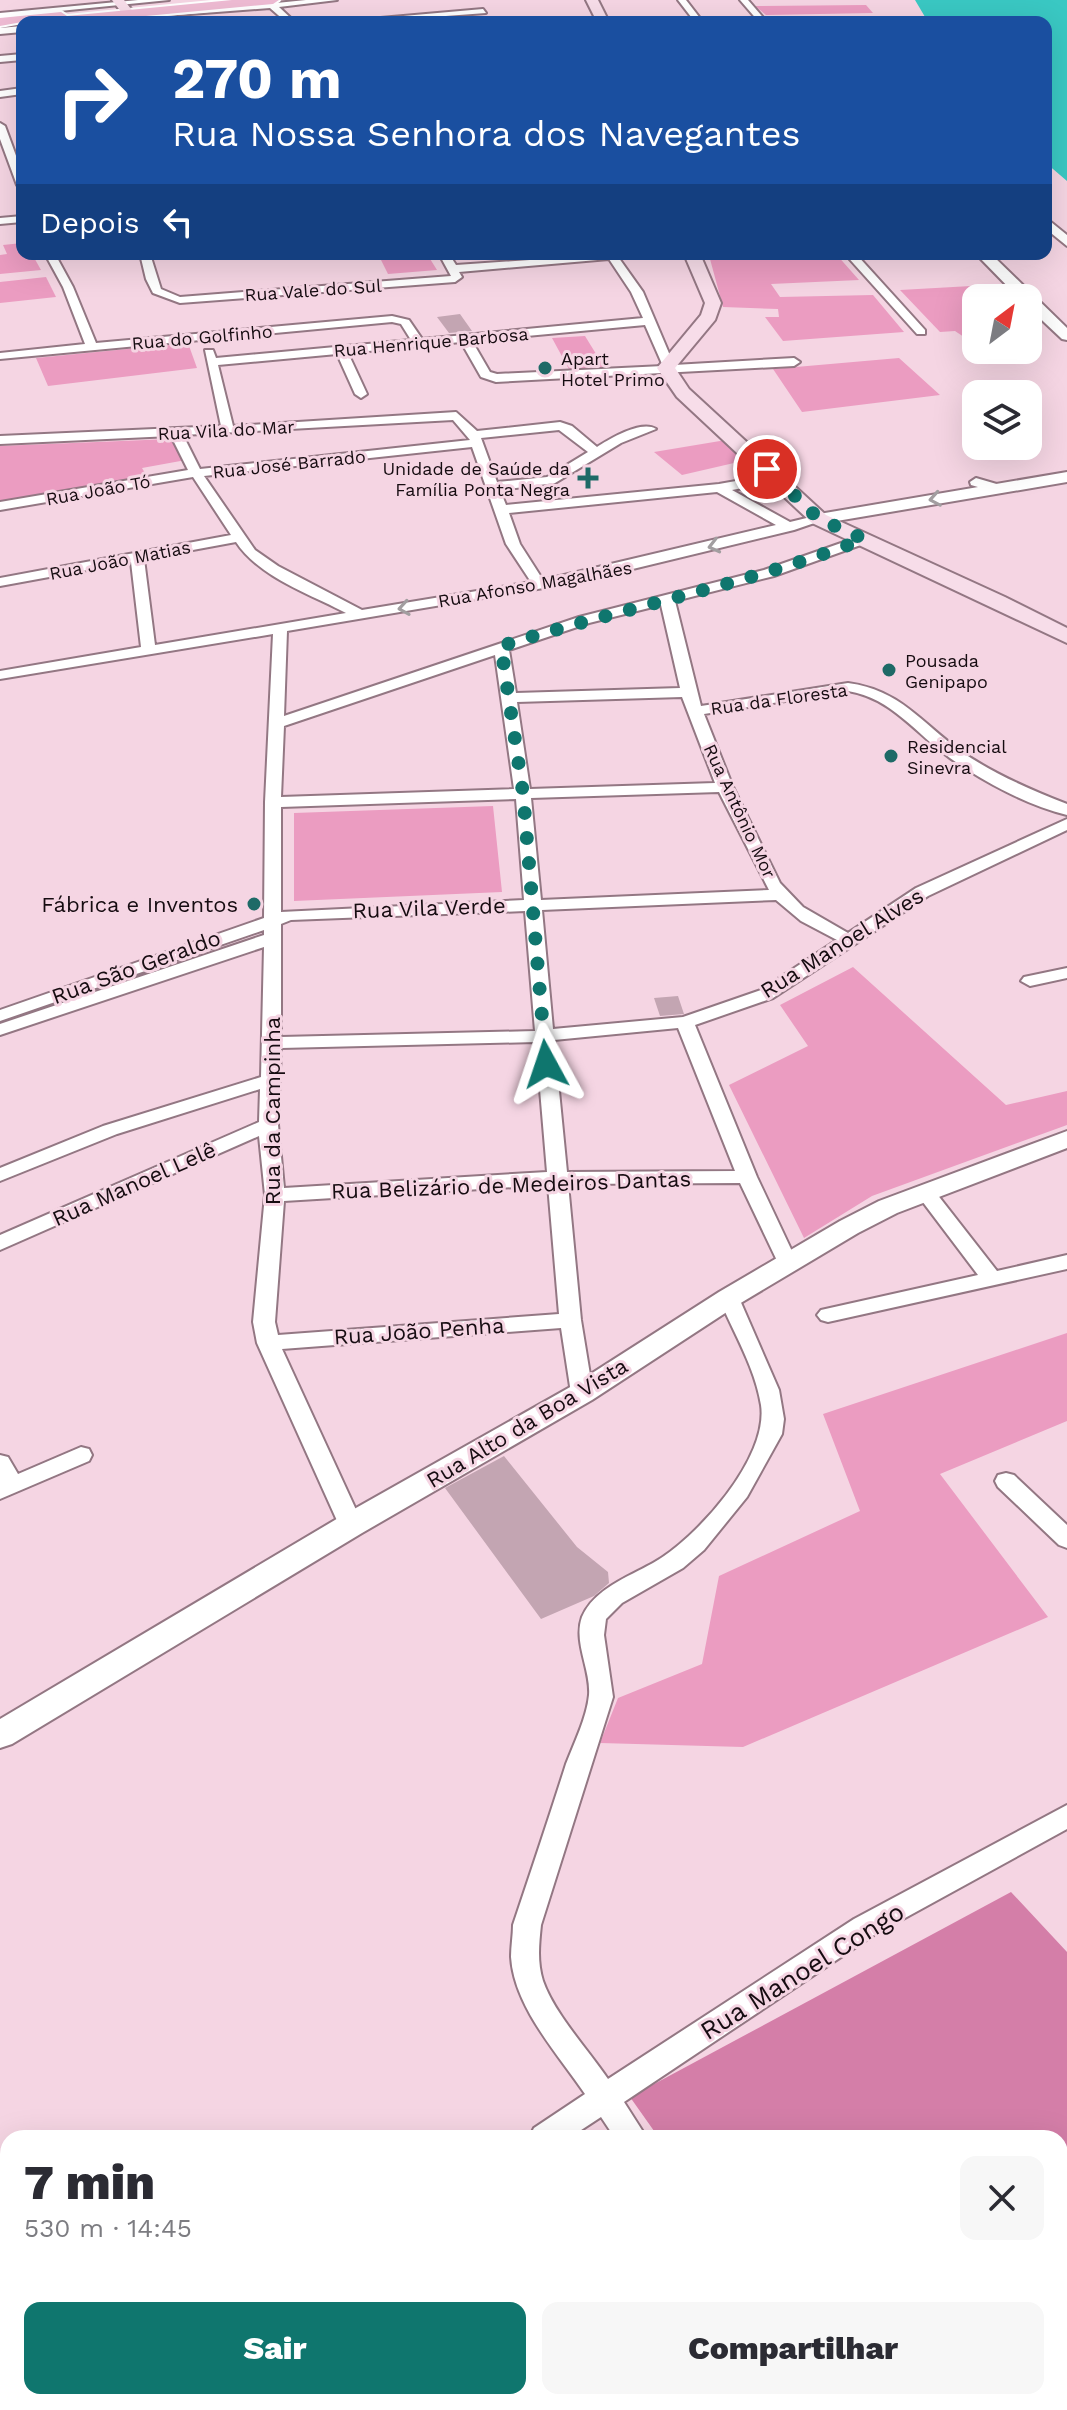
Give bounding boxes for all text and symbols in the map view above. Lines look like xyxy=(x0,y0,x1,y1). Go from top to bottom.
text: 270 m xyxy=(172,46,342,112)
icon: right xyxy=(40,48,144,152)
text: Rua Nossa Senhora dos Navegantes xyxy=(172,113,800,155)
icon: left xyxy=(156,200,200,244)
text: Depois xyxy=(40,205,140,240)
street label: Rua Vale do Sul xyxy=(244,275,383,305)
north arrow xyxy=(962,284,1042,364)
map controls xyxy=(962,284,1042,460)
street label: Rua do Golfinho xyxy=(131,320,273,354)
street label: Rua Henrique Barbosa xyxy=(333,323,529,361)
place label: Apart Hotel Primo xyxy=(561,348,665,390)
marker: Apart Hotel Primo xyxy=(536,359,554,377)
button: layers xyxy=(962,380,1042,460)
street label: Rua Vila do Mar xyxy=(157,416,295,444)
pin xyxy=(733,435,801,503)
street label: Rua José Barrado xyxy=(211,446,367,482)
icon: arrive xyxy=(745,447,789,491)
place label: Unidade de Saúde da Família Ponta Negra xyxy=(382,458,570,500)
marker: Unidade de Saúde da Família Ponta Negra xyxy=(577,467,599,489)
street label: Rua João Tó xyxy=(44,470,152,510)
one-way arrow xyxy=(928,489,942,506)
street label: Rua João Matias xyxy=(48,536,192,584)
one-way arrow xyxy=(707,537,721,554)
street label: Rua Afonso Magalhães xyxy=(436,557,634,611)
one-way arrow xyxy=(397,598,411,615)
place label: Pousada Genipapo xyxy=(905,650,988,692)
marker: Pousada Genipapo xyxy=(880,661,898,679)
street label: Rua da Floresta xyxy=(709,679,849,719)
place label: Residencial Sinevra xyxy=(907,736,1007,778)
street label: Rua Antônio Mor xyxy=(700,741,780,881)
marker: Residencial Sinevra xyxy=(882,747,900,765)
street label: Rua Manoel Alves xyxy=(756,883,928,1003)
place label: Fábrica e Inventos xyxy=(41,892,238,917)
street label: Rua Vila Verde xyxy=(352,893,506,923)
marker: Fábrica e Inventos xyxy=(245,895,263,913)
street label: Rua São Geraldo xyxy=(48,925,224,1009)
street label: Rua da Campinha xyxy=(260,1017,285,1205)
position arrow xyxy=(504,1022,588,1106)
street label: Rua Manoel Lelê xyxy=(48,1137,220,1231)
street label: Rua Belizário de Medeiros Dantas xyxy=(330,1166,692,1204)
street label: Rua João Penha xyxy=(333,1313,505,1349)
street label: Rua Alto da Boa Vista xyxy=(422,1353,632,1493)
street label: Rua Manoel Congo xyxy=(695,1896,909,2046)
text: 7 min xyxy=(24,2154,155,2211)
button: close xyxy=(960,2156,1044,2240)
text: 530 m · 14:45 xyxy=(24,2213,192,2243)
button: Sair xyxy=(24,2302,526,2394)
button: Compartilhar xyxy=(542,2302,1044,2394)

